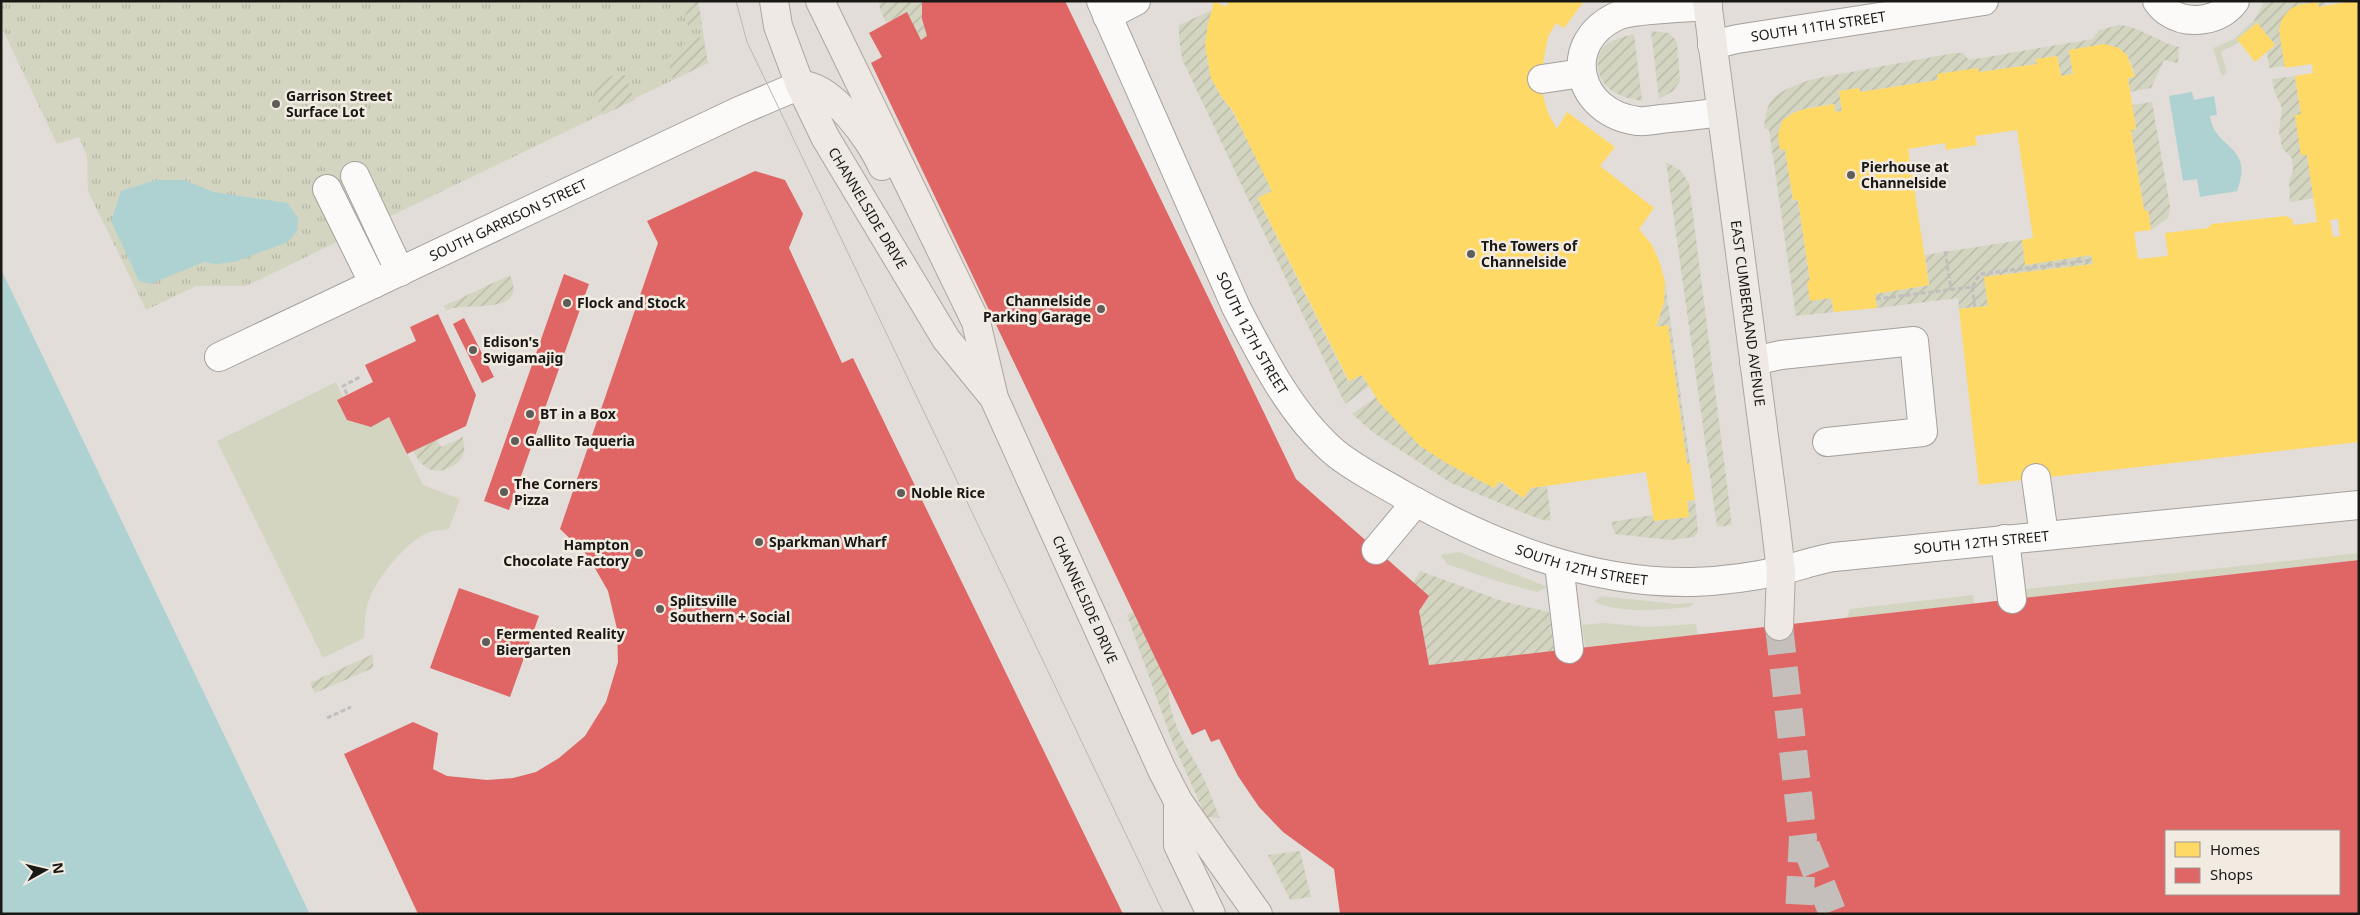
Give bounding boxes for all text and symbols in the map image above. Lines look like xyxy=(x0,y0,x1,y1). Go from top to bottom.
street label: SOUTH 11TH STREET xyxy=(1750,6,1887,46)
place label: Garrison Street Surface Lot xyxy=(286,86,392,121)
marker: Garrison Street Surface Lot xyxy=(270,98,282,110)
street label: CHANNELSIDE DRIVE xyxy=(824,144,912,272)
place label: Pierhouse at Channelside xyxy=(1861,157,1949,192)
marker: Pierhouse at Channelside xyxy=(1845,169,1857,181)
street label: SOUTH GARRISON STREET xyxy=(426,174,590,265)
street label: EAST CUMBERLAND AVENUE xyxy=(1727,219,1770,407)
place label: The Towers of Channelside xyxy=(1481,236,1579,271)
marker: The Towers of Channelside xyxy=(1465,248,1477,260)
street label: SOUTH 12TH STREET xyxy=(1213,269,1293,398)
place label: Channelside Parking Garage xyxy=(983,291,1091,326)
place label: Flock and Stock xyxy=(577,293,686,312)
marker: Flock and Stock xyxy=(561,297,573,309)
marker: Channelside Parking Garage xyxy=(1095,303,1107,315)
place label: Edison's Swigamajig xyxy=(483,332,563,367)
marker: Edison's Swigamajig xyxy=(467,344,479,356)
place label: BT in a Box xyxy=(540,404,617,423)
marker: BT in a Box xyxy=(524,408,536,420)
place label: Gallito Taqueria xyxy=(525,431,635,450)
marker: Gallito Taqueria xyxy=(509,435,521,447)
place label: The Corners Pizza xyxy=(514,474,598,509)
place label: Noble Rice xyxy=(911,483,985,502)
marker: The Corners Pizza xyxy=(498,486,510,498)
marker: Noble Rice xyxy=(895,487,907,499)
street label: SOUTH 12TH STREET xyxy=(1913,526,2050,558)
place label: Sparkman Wharf xyxy=(769,532,888,551)
street label: CHANNELSIDE DRIVE xyxy=(1048,532,1123,666)
place label: Hampton Chocolate Factory xyxy=(503,535,629,570)
marker: Sparkman Wharf xyxy=(753,536,765,548)
street label: SOUTH 12TH STREET xyxy=(1513,539,1649,589)
marker: Hampton Chocolate Factory xyxy=(633,547,645,559)
place label: Splitsville Southern + Social xyxy=(670,591,790,626)
marker: Splitsville Southern + Social xyxy=(654,603,666,615)
place label: Fermented Reality Biergarten xyxy=(496,624,625,659)
marker: Fermented Reality Biergarten xyxy=(480,636,492,648)
legend xyxy=(2165,830,2340,895)
text: Homes xyxy=(2210,839,2260,859)
north arrow xyxy=(20,845,70,895)
text: N xyxy=(48,861,69,875)
text: Shops xyxy=(2210,864,2253,884)

